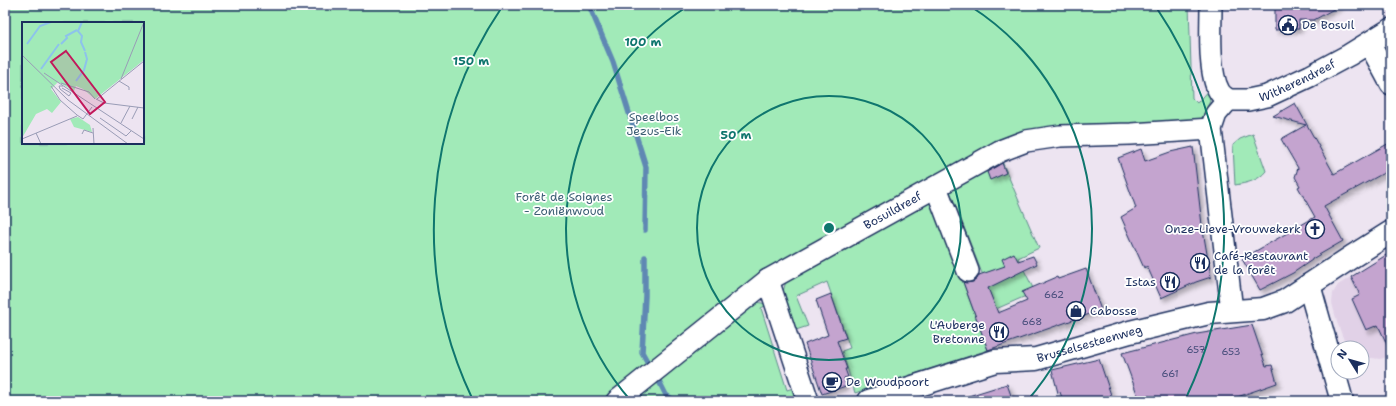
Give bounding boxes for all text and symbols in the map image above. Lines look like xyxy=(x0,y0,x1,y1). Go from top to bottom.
public building icon: De Bosuil xyxy=(1277,14,1299,36)
place label: De Bosuil xyxy=(1302,17,1355,33)
inset map xyxy=(22,22,144,144)
text: 100 m xyxy=(625,34,662,50)
text: 150 m xyxy=(453,53,489,69)
street label: Witherendreef xyxy=(1258,56,1339,105)
park label: Speelbos Jezus-Eik xyxy=(626,109,682,139)
text: 50 m xyxy=(721,127,752,143)
street label: Bosuildreef xyxy=(861,188,925,233)
park label: Forêt de Soignes - Zoniënwoud xyxy=(516,189,613,219)
church icon: Onze-Lieve-Vrouwekerk xyxy=(1304,218,1326,240)
centre of rings xyxy=(822,221,836,235)
place label: Onze-Lieve-Vrouwekerk xyxy=(1165,221,1301,237)
place label: Café-Restaurant de la forêt xyxy=(1214,248,1308,278)
restaurant icon: Café-Restaurant de la forêt xyxy=(1189,252,1211,274)
restaurant icon: Istas xyxy=(1159,271,1181,293)
place label: Istas xyxy=(1126,274,1156,290)
house number: 662 xyxy=(1044,288,1064,301)
shop icon: Cabosse xyxy=(1065,300,1087,322)
place label: Cabosse xyxy=(1090,303,1137,319)
house number: 668 xyxy=(1022,315,1042,328)
place label: L'Auberge Bretonne xyxy=(929,317,985,347)
restaurant icon: L'Auberge Bretonne xyxy=(988,321,1010,343)
street label: Brusselsesteenweg xyxy=(1035,321,1144,366)
north arrow xyxy=(1330,340,1370,380)
house number: 657 xyxy=(1186,343,1206,356)
house number: 653 xyxy=(1221,345,1241,358)
text: N xyxy=(1334,346,1351,362)
house number: 661 xyxy=(1161,367,1179,380)
cafe icon: De Woudpoort xyxy=(821,371,843,393)
place label: De Woudpoort xyxy=(846,374,929,390)

